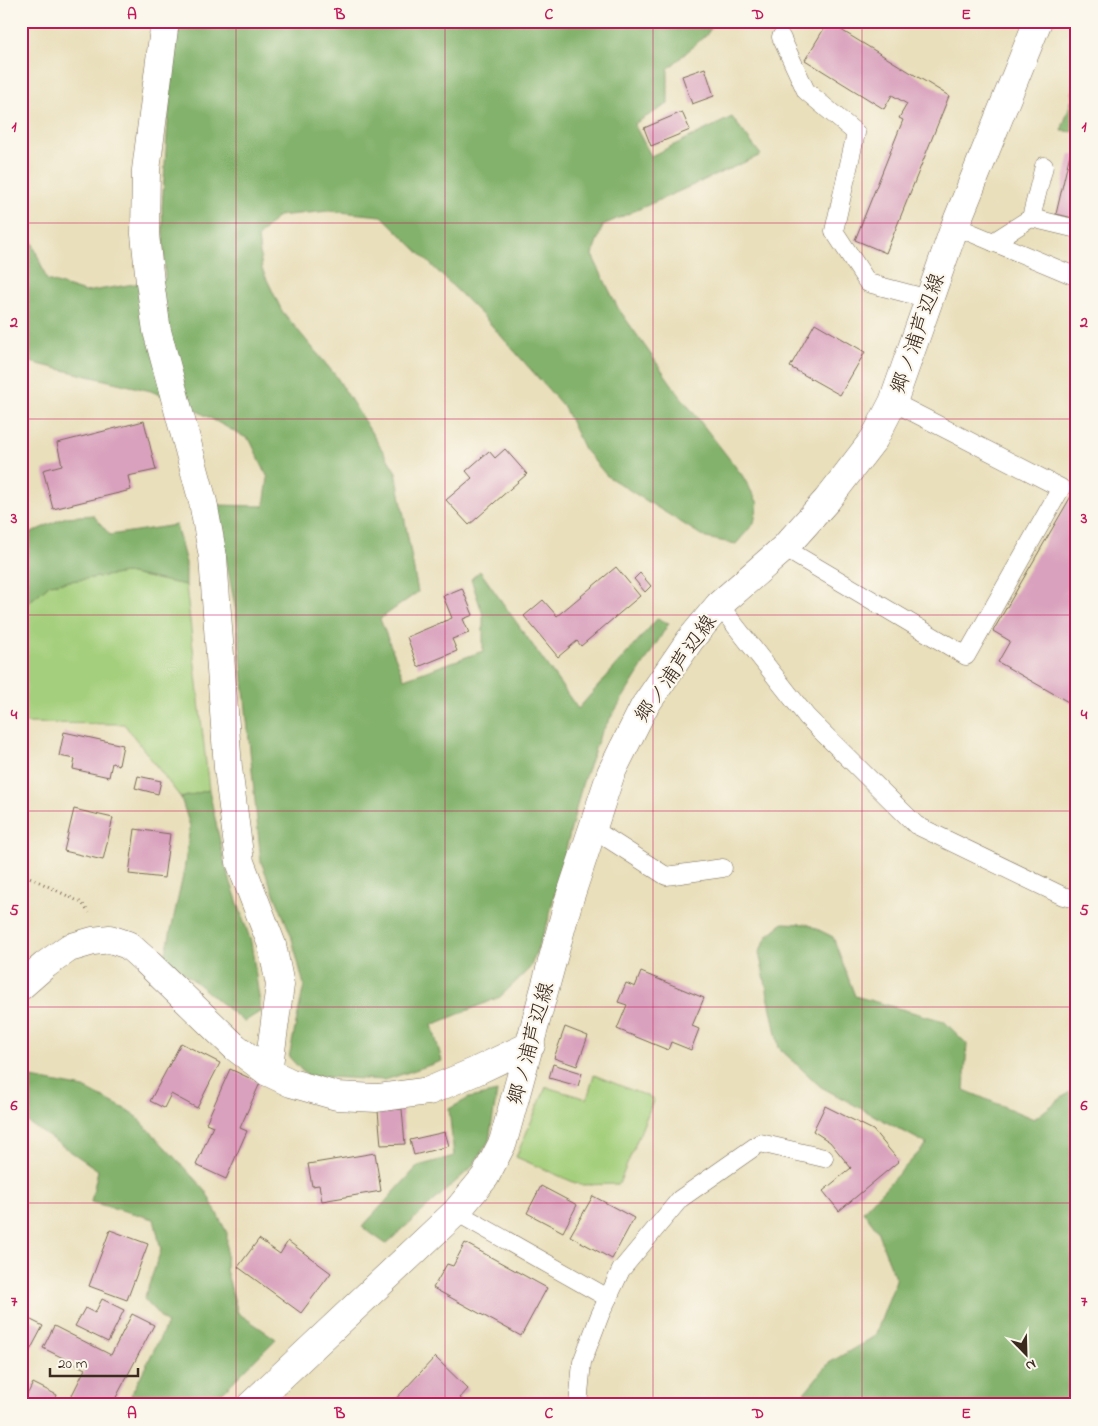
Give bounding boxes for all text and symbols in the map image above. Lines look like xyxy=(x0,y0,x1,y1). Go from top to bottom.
text: A xyxy=(127,3,137,27)
text: B xyxy=(334,3,346,27)
text: C xyxy=(545,3,554,27)
text: D xyxy=(751,3,764,27)
text: E xyxy=(961,3,971,27)
text: 1 xyxy=(11,115,17,139)
text: 1 xyxy=(1081,115,1087,139)
street label: 郷ノ浦芦辺線 xyxy=(884,269,954,398)
text: 2 xyxy=(9,311,18,335)
text: 2 xyxy=(1079,311,1088,335)
text: 3 xyxy=(10,507,18,531)
text: 3 xyxy=(1080,507,1088,531)
street label: 郷ノ浦芦辺線 xyxy=(628,609,725,729)
text: 4 xyxy=(10,703,18,727)
text: 4 xyxy=(1080,703,1088,727)
text: 5 xyxy=(9,899,19,923)
text: 5 xyxy=(1079,899,1089,923)
street label: 郷ノ浦芦辺線 xyxy=(501,979,563,1108)
text: 6 xyxy=(9,1094,18,1118)
text: 6 xyxy=(1079,1094,1088,1118)
text: 7 xyxy=(11,1290,18,1314)
text: 7 xyxy=(1081,1290,1088,1314)
north arrow xyxy=(1000,1328,1050,1378)
scale bar xyxy=(50,1346,138,1378)
text: 20 m xyxy=(58,1353,88,1375)
text: N xyxy=(1022,1353,1039,1376)
text: A xyxy=(127,1402,137,1426)
text: B xyxy=(334,1402,346,1426)
text: C xyxy=(545,1402,554,1426)
text: D xyxy=(751,1402,764,1426)
text: E xyxy=(961,1402,971,1426)

